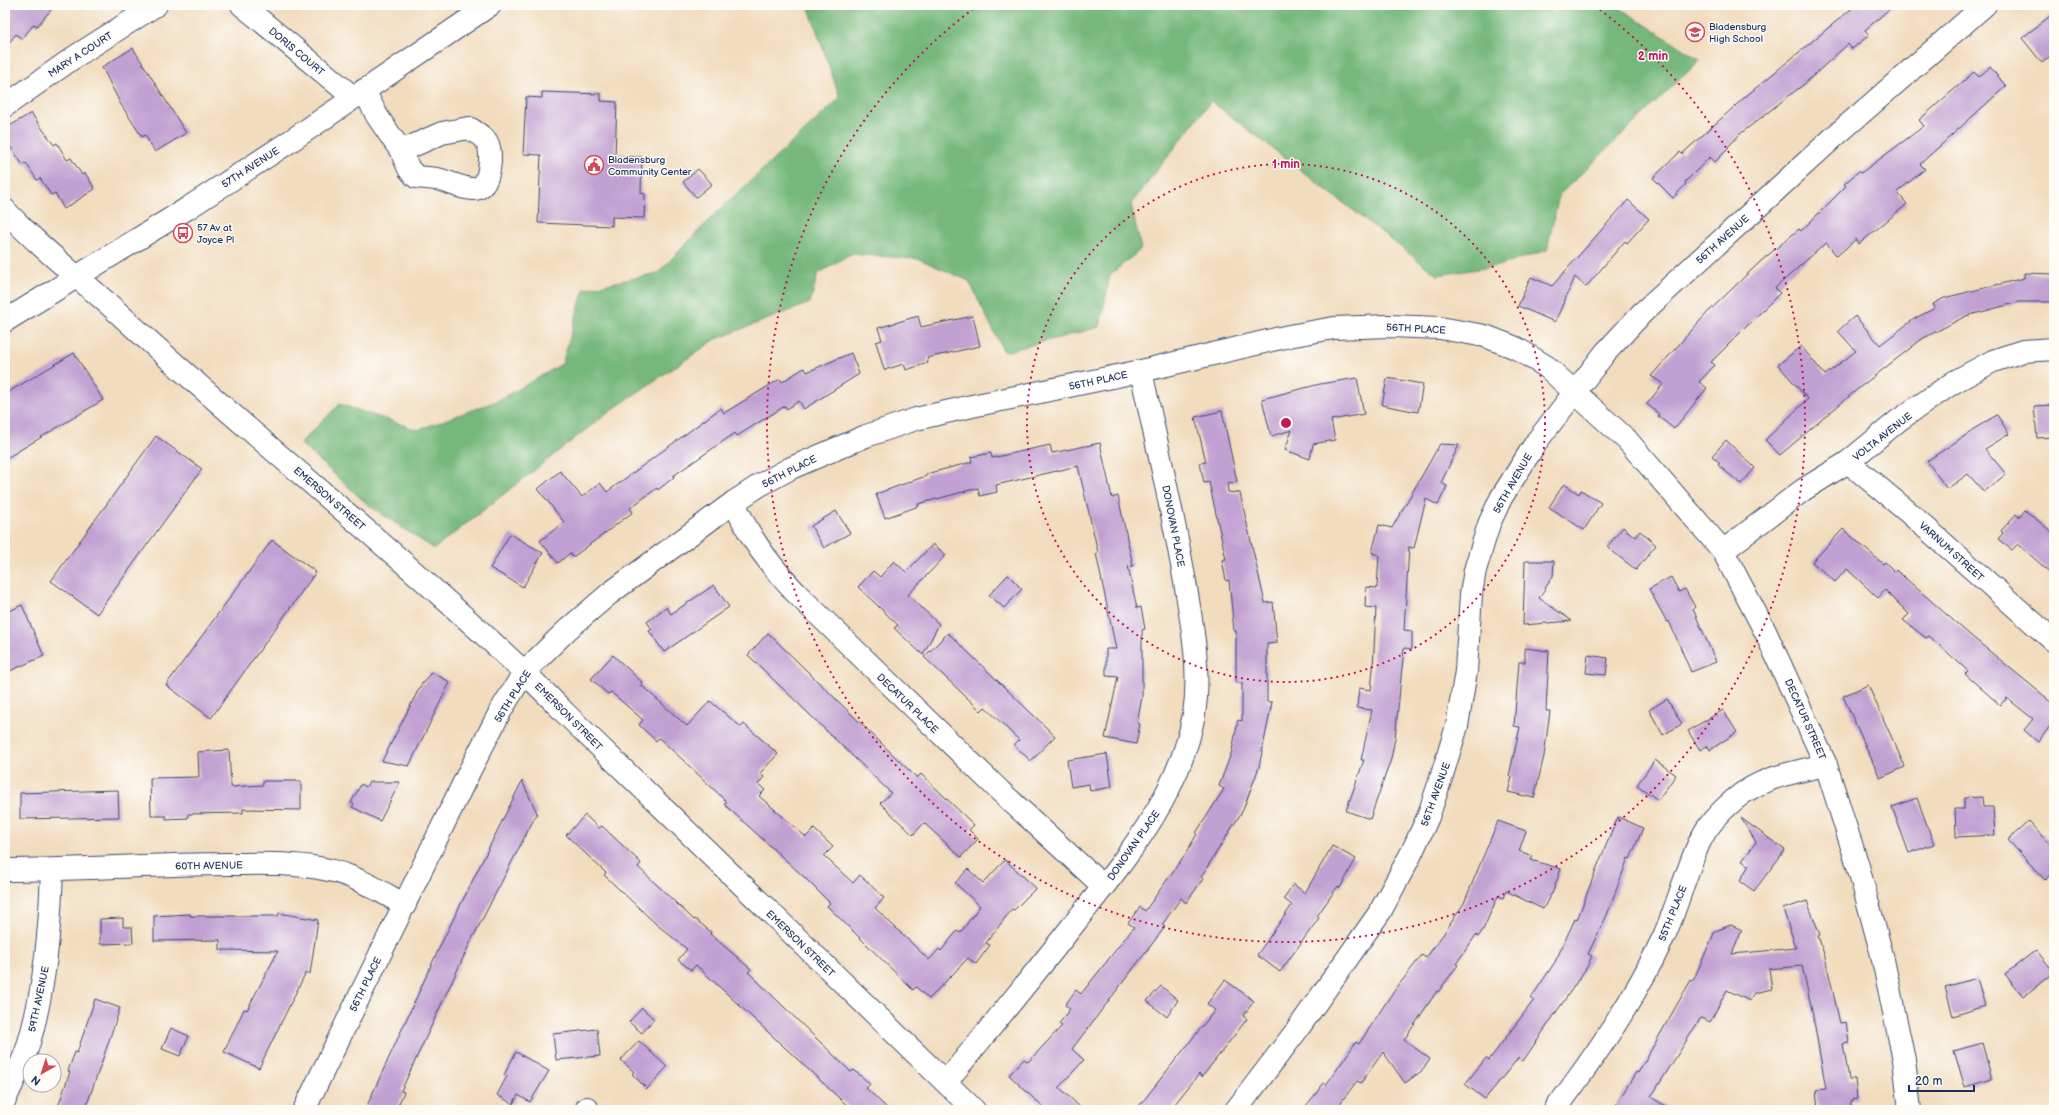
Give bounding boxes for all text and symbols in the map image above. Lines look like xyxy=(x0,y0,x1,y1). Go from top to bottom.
school or university icon: Bladensburg High School xyxy=(1684,21,1706,43)
place label: Bladensburg High School xyxy=(1709,21,1766,45)
street label: DORIS COURT xyxy=(266,25,327,79)
street label: MARY A COURT xyxy=(46,30,115,80)
text: 2 min xyxy=(1638,49,1668,64)
street label: 57TH AVENUE xyxy=(220,145,282,191)
public building icon: Bladensburg Community Center xyxy=(583,154,605,176)
place label: Bladensburg Community Center xyxy=(608,154,692,178)
text: 1 min xyxy=(1272,157,1300,172)
street label: 56TH AVENUE xyxy=(1694,212,1752,267)
bus stop icon: 57 Av at Joyce Pl xyxy=(172,222,194,244)
place label: 57 Av at Joyce Pl xyxy=(197,222,234,246)
street label: 56TH PLACE xyxy=(1386,321,1446,337)
street label: 56TH PLACE xyxy=(1068,369,1129,393)
street label: VOLTA AVENUE xyxy=(1851,410,1915,464)
centre of rings xyxy=(1279,416,1293,430)
street label: 56TH AVENUE xyxy=(1491,451,1535,516)
street label: 56TH PLACE xyxy=(760,453,819,491)
street label: EMERSON STREET xyxy=(291,464,368,533)
street label: DONOVAN PLACE xyxy=(1159,484,1187,568)
street label: VARNUM STREET xyxy=(1917,520,1986,584)
street label: 56TH PLACE xyxy=(492,668,534,725)
street label: DECATUR PLACE xyxy=(874,671,941,736)
street label: DECATUR STREET xyxy=(1782,677,1828,762)
street label: EMERSON STREET xyxy=(532,680,605,753)
street label: 56TH AVENUE xyxy=(1419,760,1453,828)
street label: DONOVAN PLACE xyxy=(1105,808,1163,883)
street label: 60TH AVENUE xyxy=(175,859,243,873)
street label: 55TH PLACE xyxy=(1656,883,1690,943)
street label: EMERSON STREET xyxy=(763,908,837,980)
street label: 56TH PLACE xyxy=(347,955,384,1014)
street label: 59TH AVENUE xyxy=(26,965,52,1033)
north arrow xyxy=(22,1053,62,1093)
scale bar xyxy=(1909,1067,1974,1093)
text: N xyxy=(29,1073,43,1088)
text: 20 m xyxy=(1915,1074,1942,1089)

